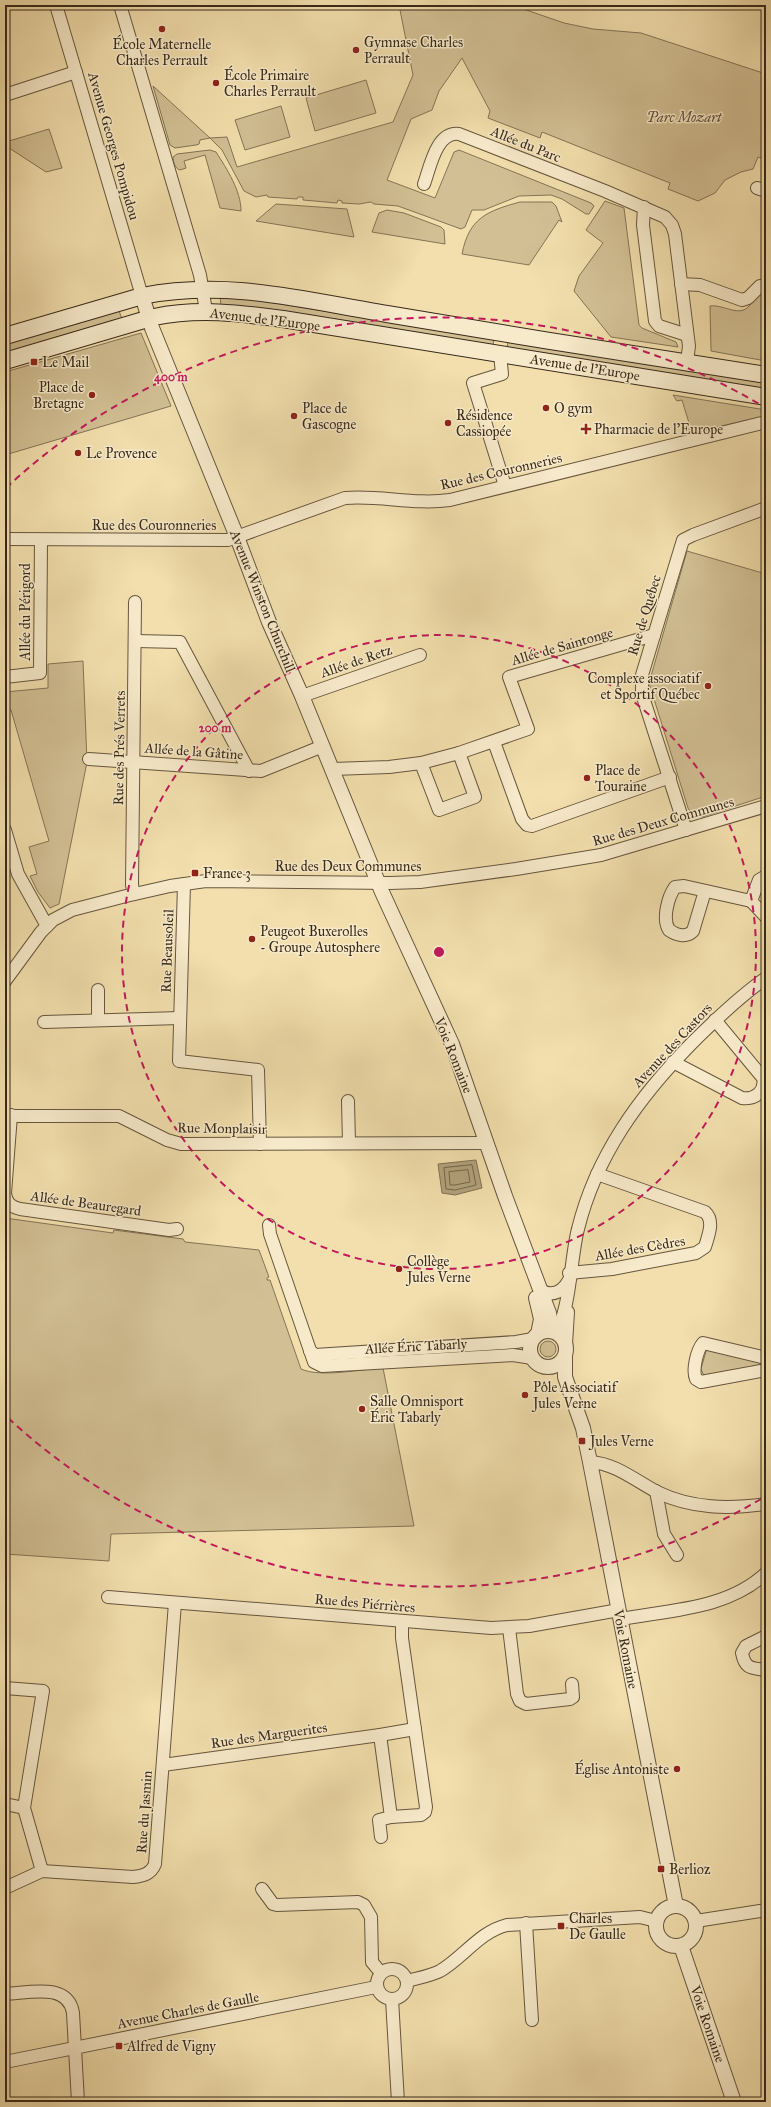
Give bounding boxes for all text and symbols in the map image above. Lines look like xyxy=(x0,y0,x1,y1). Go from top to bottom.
marker: École Maternelle Charles Perrault xyxy=(157,24,167,34)
place label: École Maternelle Charles Perrault xyxy=(113,34,212,69)
place label: Gymnase Charles Perrault xyxy=(364,34,463,67)
marker: Gymnase Charles Perrault xyxy=(351,45,361,55)
place label: École Primaire Charles Perrault xyxy=(224,65,316,100)
street label: Avenue Georges Pompidou xyxy=(84,69,143,223)
marker: École Primaire Charles Perrault xyxy=(211,78,221,88)
park label: Parc Mozart xyxy=(647,109,723,126)
street label: Allée du Parc xyxy=(487,122,563,166)
street label: Avenue de l'Europe xyxy=(208,304,321,335)
street label: Avenue de l'Europe xyxy=(528,350,641,385)
place label: Le Mail xyxy=(42,354,89,371)
marker: Le Mail xyxy=(29,357,39,367)
text: 400 m xyxy=(154,370,189,385)
place label: Place de Bretagne xyxy=(33,379,84,412)
marker: Place de Bretagne xyxy=(87,390,97,400)
place label: Place de Gascogne xyxy=(302,400,356,433)
place label: O gym xyxy=(554,400,593,417)
marker: O gym xyxy=(541,403,551,413)
place label: Résidence Cassiopée xyxy=(456,407,513,440)
marker: Place de Gascogne xyxy=(289,411,299,421)
marker: Résidence Cassiopée xyxy=(443,418,453,428)
place label: Pharmacie de l'Europe xyxy=(594,421,723,438)
marker: Pharmacie de l'Europe xyxy=(581,424,591,434)
place label: Le Provence xyxy=(86,445,157,462)
marker: Le Provence xyxy=(73,448,83,458)
street label: Rue des Couronneries xyxy=(439,449,564,494)
street label: Rue des Couronneries xyxy=(92,517,216,534)
street label: Avenue Winston Churchill xyxy=(226,526,299,675)
street label: Allée du Périgord xyxy=(17,563,34,662)
street label: Rue de Québec xyxy=(624,573,665,658)
street label: Allée de Saintonge xyxy=(508,624,615,669)
street label: Allée de Retz xyxy=(317,641,395,682)
place label: Complexe associatif et Sportif Québec xyxy=(588,670,702,703)
marker: Complexe associatif et Sportif Québec xyxy=(703,681,713,691)
street label: Rue des Prés Verrets xyxy=(110,690,129,806)
text: 200 m xyxy=(199,721,232,735)
street label: Allée de la Gâtine xyxy=(143,740,244,763)
place label: Place de Touraine xyxy=(595,762,647,795)
marker: Place de Touraine xyxy=(582,773,592,783)
street label: Rue des Deux Communes xyxy=(590,793,736,850)
street label: Rue des Deux Communes xyxy=(275,858,421,875)
place label: France 3 xyxy=(203,865,251,882)
marker: France 3 xyxy=(190,868,200,878)
street label: Rue Beausoleil xyxy=(158,909,177,993)
place label: Peugeot Buxerolles - Groupe Autosphere xyxy=(260,923,380,956)
marker: Peugeot Buxerolles - Groupe Autosphere xyxy=(247,934,257,944)
centre of rings xyxy=(432,945,446,959)
street label: Avenue des Castors xyxy=(628,1000,716,1092)
street label: Voie Romaine xyxy=(430,1014,477,1096)
street label: Rue Monplaisir xyxy=(177,1119,268,1138)
street label: Allée de Beauregard xyxy=(28,1187,142,1220)
street label: Allée des Cèdres xyxy=(593,1232,686,1265)
place label: Collège Jules Verne xyxy=(405,1253,471,1287)
marker: Collège Jules Verne xyxy=(394,1264,404,1274)
street label: Allée Éric Tabarly xyxy=(363,1333,468,1358)
place label: Pôle Associatif Jules Verne xyxy=(531,1379,619,1413)
marker: Pôle Associatif Jules Verne xyxy=(520,1390,530,1400)
place label: Salle Omnisport Éric Tabarly xyxy=(370,1393,464,1426)
marker: Salle Omnisport Éric Tabarly xyxy=(357,1404,367,1414)
place label: Jules Verne xyxy=(588,1433,654,1451)
marker: Jules Verne xyxy=(577,1436,587,1446)
street label: Rue des Piérrières xyxy=(314,1591,416,1616)
street label: Voie Romaine xyxy=(609,1607,642,1690)
street label: Rue des Marguerites xyxy=(210,1719,328,1752)
place label: Église Antoniste xyxy=(574,1759,669,1778)
marker: Église Antoniste xyxy=(672,1764,682,1774)
street label: Rue du Jasmin xyxy=(133,1770,157,1854)
place label: Berlioz xyxy=(669,1861,711,1878)
marker: Berlioz xyxy=(656,1864,666,1874)
place label: Charles De Gaulle xyxy=(569,1910,626,1943)
marker: Charles De Gaulle xyxy=(556,1921,566,1931)
street label: Voie Romaine xyxy=(686,1982,729,2065)
street label: Avenue Charles de Gaulle xyxy=(115,1988,261,2033)
place label: Alfred de Vigny xyxy=(126,2038,216,2055)
marker: Alfred de Vigny xyxy=(114,2041,124,2051)

